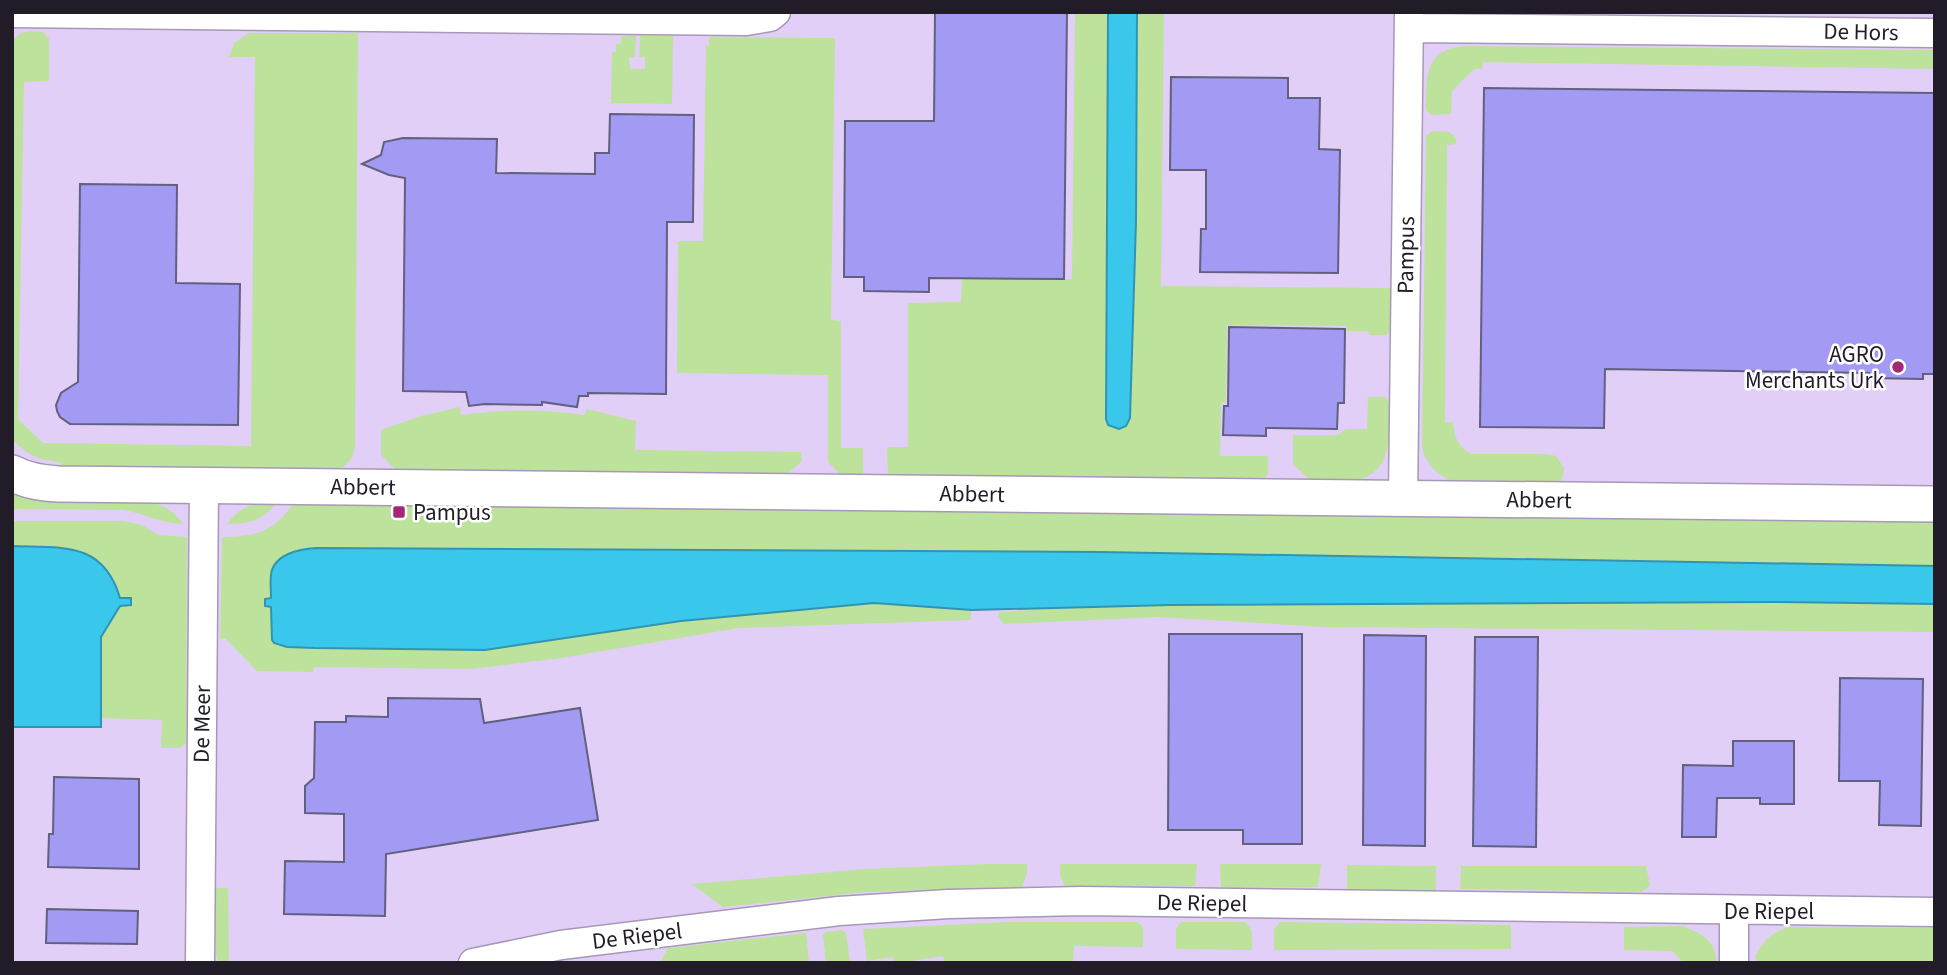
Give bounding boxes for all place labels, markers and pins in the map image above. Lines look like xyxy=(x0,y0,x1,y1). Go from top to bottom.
place label: AGRO Merchants Urk xyxy=(1745,338,1885,397)
marker: AGRO Merchants Urk xyxy=(1890,359,1906,375)
place label: Pampus xyxy=(413,496,491,529)
marker: Pampus xyxy=(391,504,407,520)

